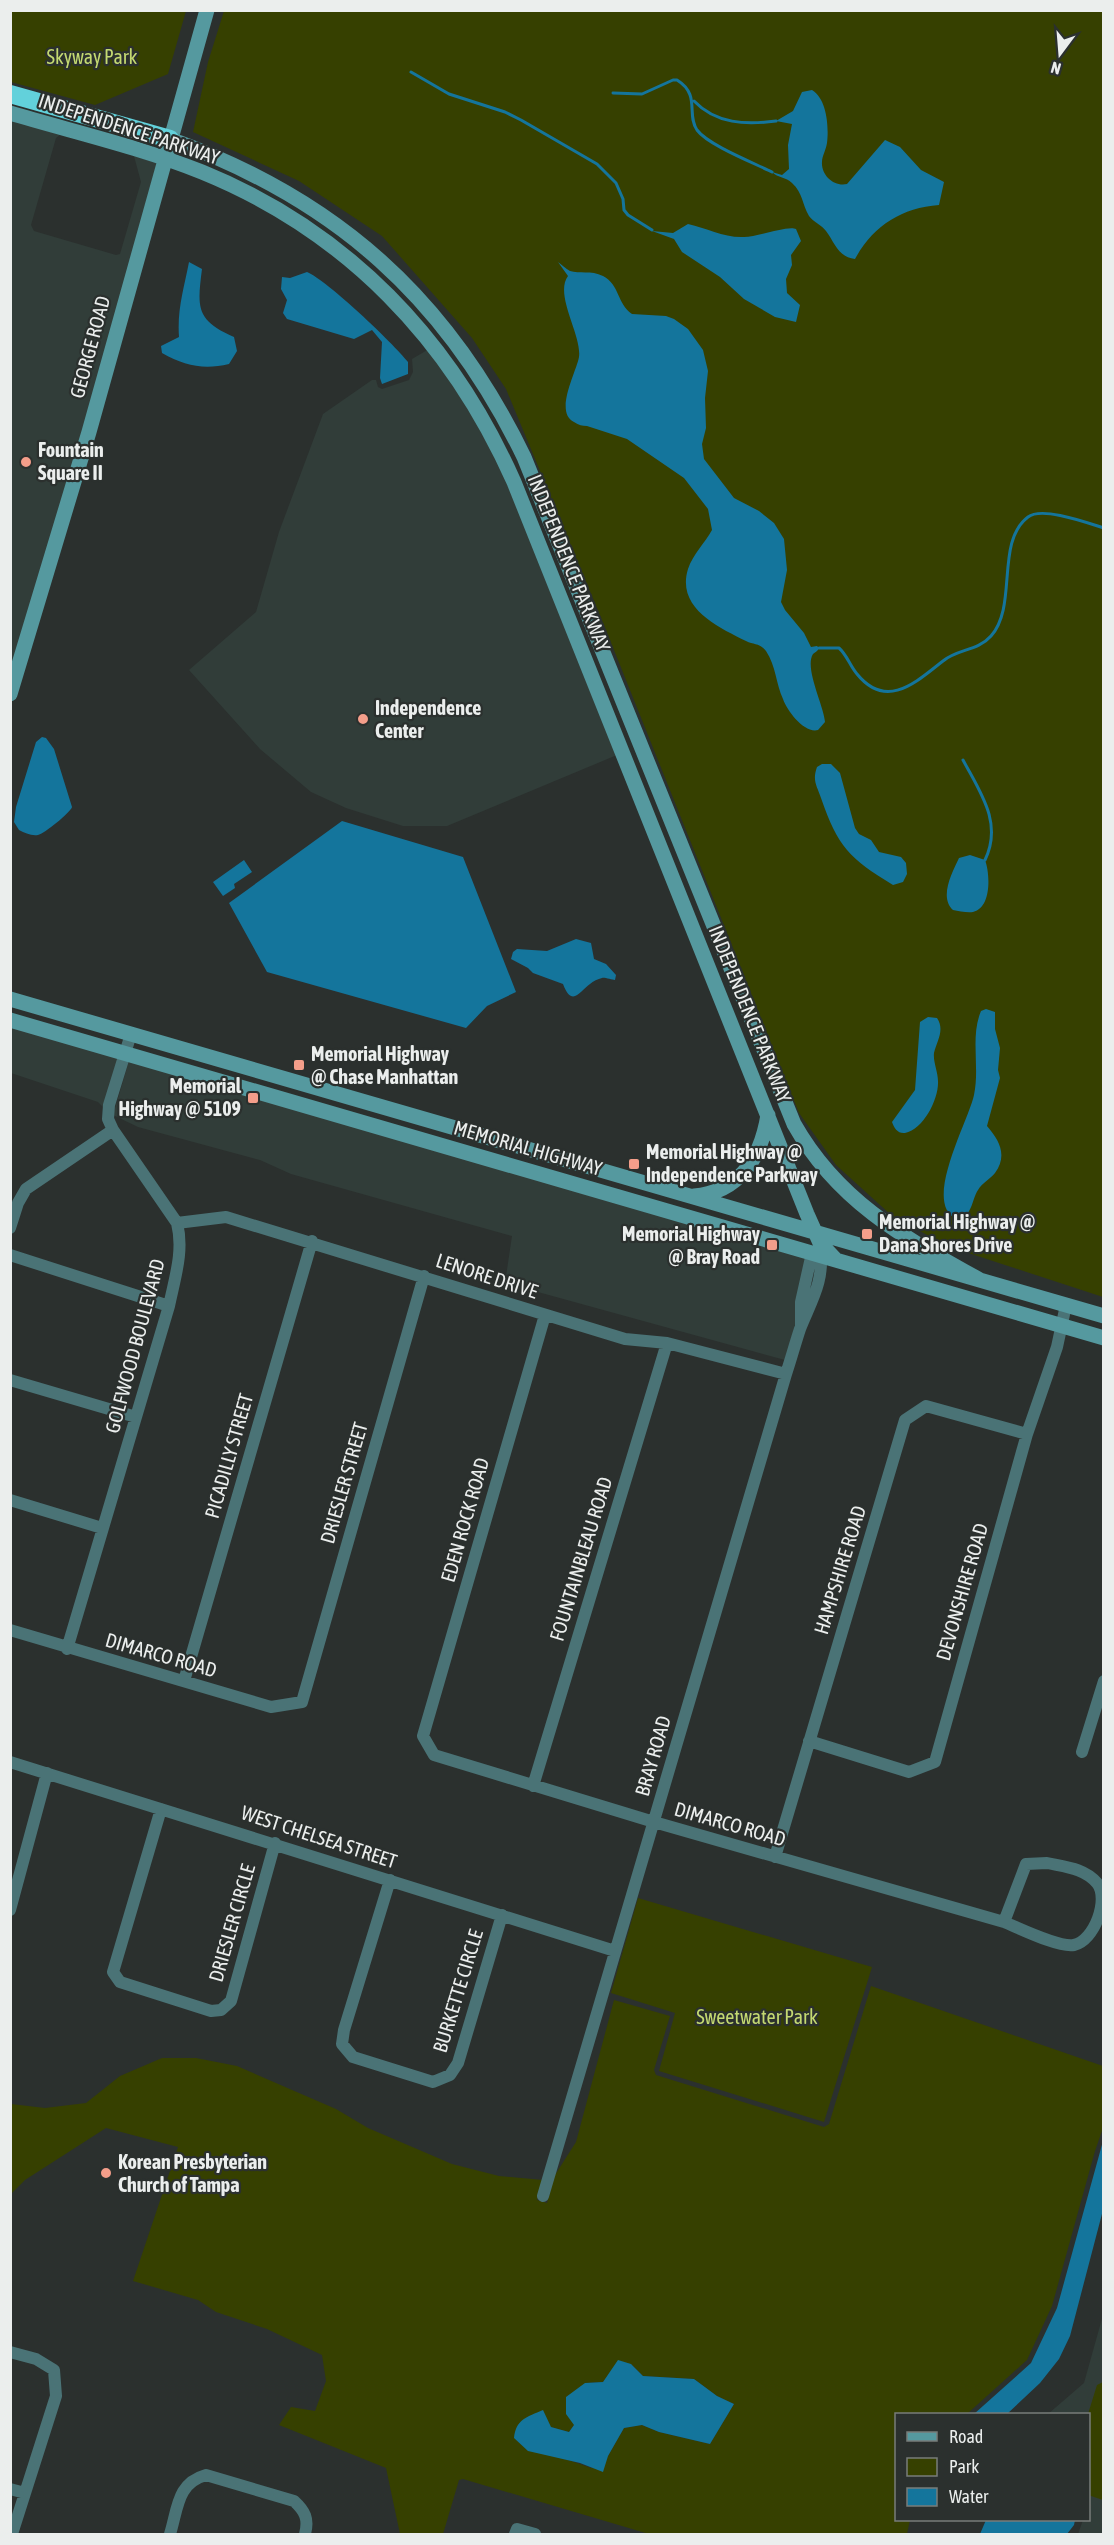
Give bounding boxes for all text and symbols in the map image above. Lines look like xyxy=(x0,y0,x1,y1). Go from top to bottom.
north arrow xyxy=(1030,24,1090,84)
park label: Skyway Park xyxy=(47,45,138,68)
text: N xyxy=(1049,58,1063,78)
street label: INDEPENDENCE PARKWAY xyxy=(36,88,223,169)
street label: GEORGE ROAD xyxy=(65,293,114,401)
place label: Fountain Square II xyxy=(38,438,104,484)
marker: Fountain Square II xyxy=(19,455,33,469)
street label: INDEPENDENCE PARKWAY xyxy=(523,471,616,655)
place label: Independence Center xyxy=(375,696,481,742)
marker: Independence Center xyxy=(356,712,370,726)
street label: INDEPENDENCE PARKWAY xyxy=(704,922,797,1106)
place label: Memorial Highway @ Chase Manhattan xyxy=(311,1042,458,1088)
marker: Memorial Highway @ Chase Manhattan xyxy=(292,1058,306,1072)
place label: Memorial Highway @ 5109 xyxy=(119,1074,242,1120)
marker: Memorial Highway @ 5109 xyxy=(246,1091,260,1105)
street label: MEMORIAL HIGHWAY xyxy=(451,1115,605,1180)
place label: Memorial Highway @ Independence Parkway xyxy=(646,1140,819,1186)
marker: Memorial Highway @ Independence Parkway xyxy=(627,1157,641,1171)
place label: Memorial Highway @ Dana Shores Drive xyxy=(879,1210,1035,1256)
place label: Memorial Highway @ Bray Road xyxy=(622,1222,761,1268)
marker: Memorial Highway @ Dana Shores Drive xyxy=(860,1227,874,1241)
marker: Memorial Highway @ Bray Road xyxy=(765,1238,779,1252)
street label: LENORE DRIVE xyxy=(433,1248,541,1303)
street label: GOLFWOOD BOULEVARD xyxy=(100,1256,169,1435)
street label: PICADILLY STREET xyxy=(200,1391,257,1521)
street label: DRIESLER STREET xyxy=(315,1419,372,1546)
street label: EDEN ROCK ROAD xyxy=(436,1455,493,1585)
street label: FOUNTAINBLEAU ROAD xyxy=(545,1474,616,1644)
street label: HAMPSHIRE ROAD xyxy=(809,1503,870,1637)
street label: DEVONSHIRE ROAD xyxy=(931,1521,992,1663)
street label: DIMARCO ROAD xyxy=(103,1628,219,1681)
street label: BRAY ROAD xyxy=(630,1713,675,1799)
street label: DIMARCO ROAD xyxy=(672,1797,788,1850)
street label: WEST CHELSEA STREET xyxy=(238,1801,400,1873)
street label: DRIESLER CIRCLE xyxy=(204,1861,259,1984)
street label: BURKETTE CIRCLE xyxy=(428,1926,487,2055)
park label: Sweetwater Park xyxy=(696,2005,818,2028)
place label: Korean Presbyterian Church of Tampa xyxy=(118,2150,267,2196)
marker: Korean Presbyterian Church of Tampa xyxy=(99,2166,113,2180)
legend xyxy=(895,2413,1090,2521)
text: Road xyxy=(949,2426,983,2447)
text: Park xyxy=(949,2456,979,2477)
text: Water xyxy=(949,2486,989,2507)

